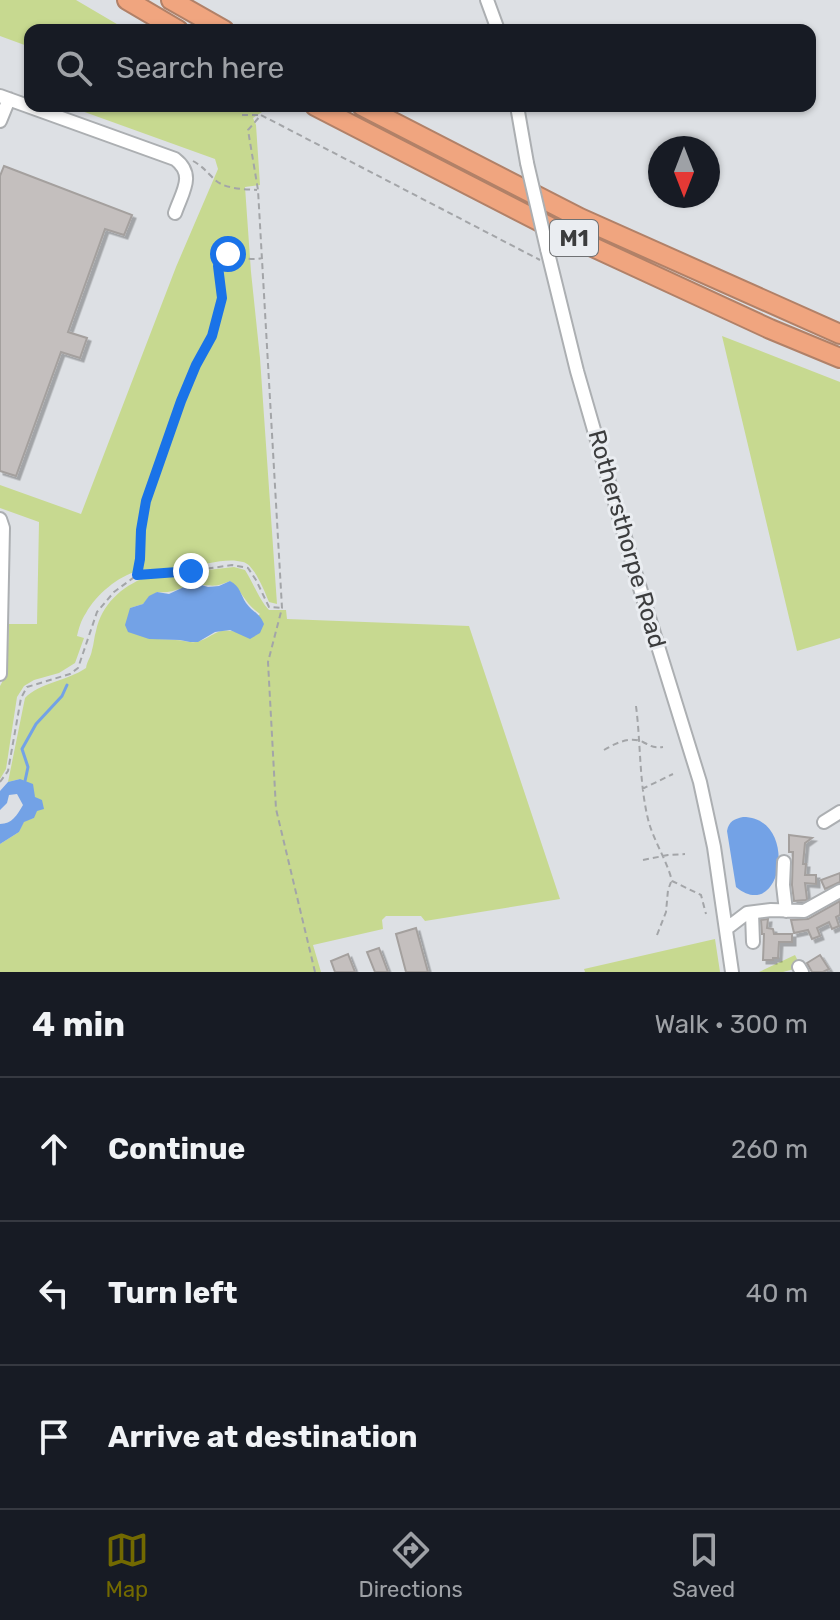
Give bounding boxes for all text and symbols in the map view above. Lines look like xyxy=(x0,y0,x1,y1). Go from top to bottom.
search box xyxy=(24,24,816,112)
icon: search xyxy=(52,46,96,90)
text: Search here xyxy=(116,50,284,86)
north arrow xyxy=(648,136,720,208)
road number: M1 xyxy=(550,220,598,256)
route start xyxy=(210,236,246,272)
street label: Rothersthorpe Road xyxy=(582,427,672,651)
route end xyxy=(173,553,209,589)
text: 4 min xyxy=(32,1004,125,1045)
text: Walk · 300 m xyxy=(654,1009,808,1040)
icon: ahead xyxy=(32,1127,76,1171)
text: Continue xyxy=(108,1131,245,1167)
text: 260 m xyxy=(731,1134,808,1165)
icon: left xyxy=(32,1271,76,1315)
text: Turn left xyxy=(108,1275,238,1311)
text: 40 m xyxy=(746,1278,808,1309)
icon: arrive xyxy=(32,1415,76,1459)
text: Arrive at destination xyxy=(108,1419,418,1455)
tab: Map xyxy=(105,1528,149,1603)
tab: Directions xyxy=(358,1528,463,1603)
tab: Saved xyxy=(672,1528,735,1603)

